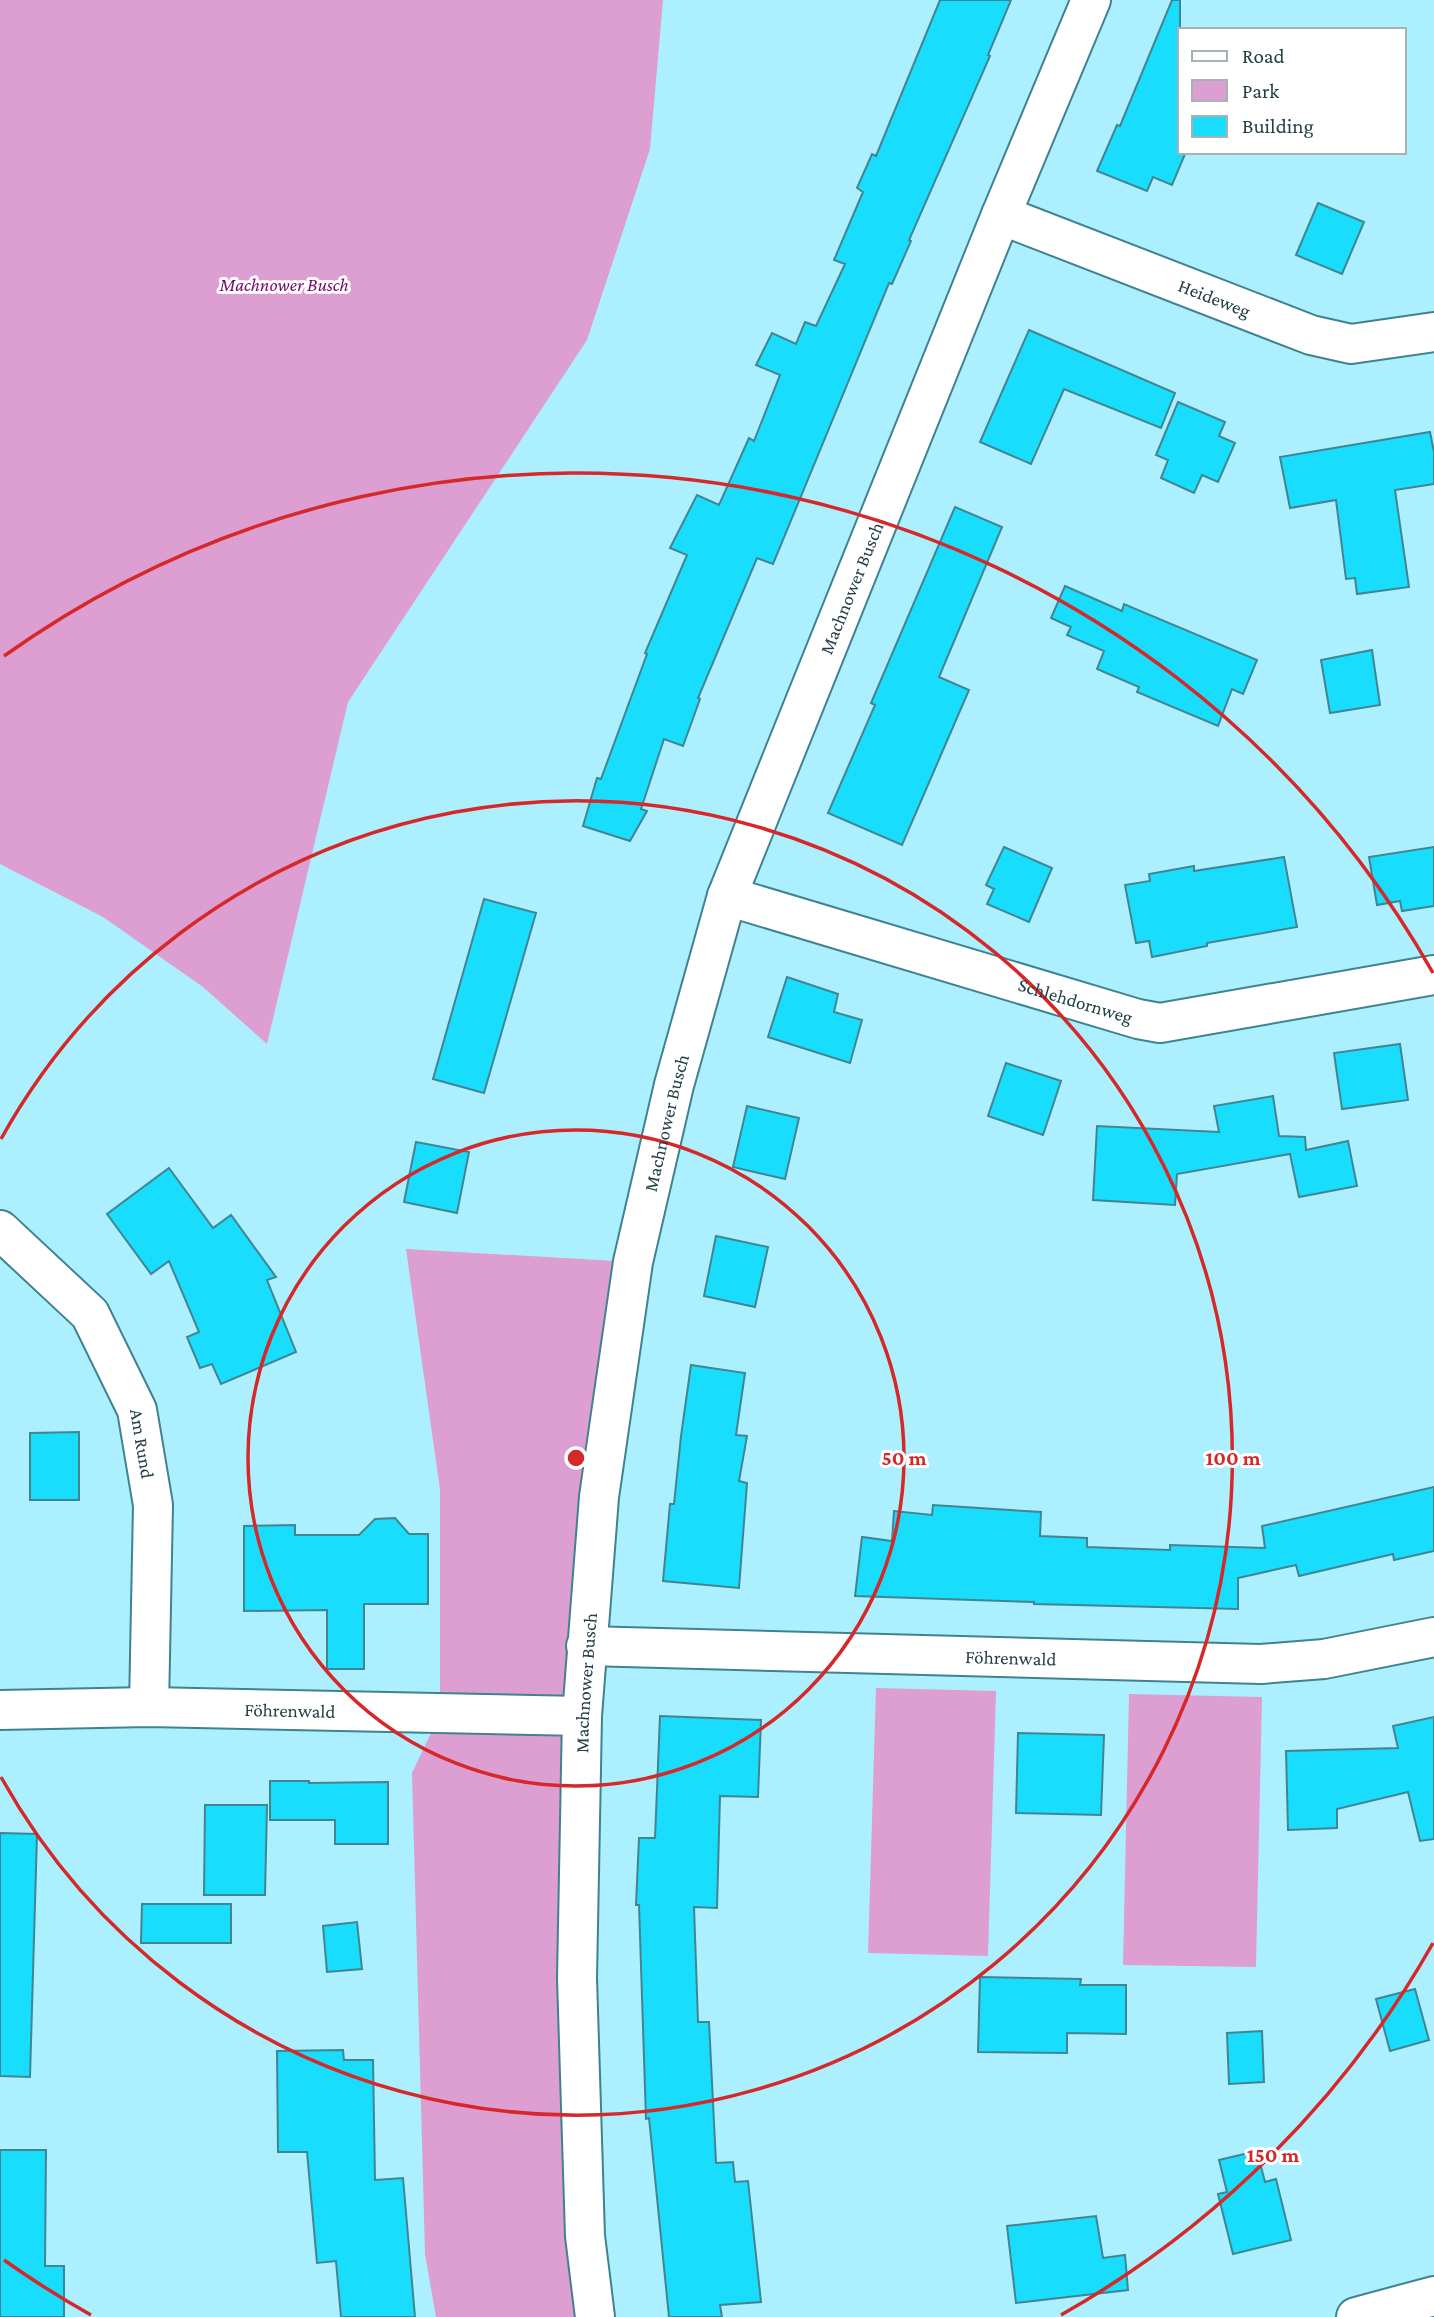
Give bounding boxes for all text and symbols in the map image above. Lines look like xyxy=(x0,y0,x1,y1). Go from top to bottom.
legend xyxy=(1178,28,1406,154)
text: Road xyxy=(1242,44,1285,68)
text: Park xyxy=(1242,79,1279,103)
text: Building xyxy=(1242,114,1314,138)
park label: Machnower Busch xyxy=(218,274,349,295)
street label: Heideweg xyxy=(1175,275,1253,322)
street label: Machnower Busch xyxy=(815,519,887,657)
street label: Schlehdornweg xyxy=(1016,974,1135,1028)
street label: Machnower Busch xyxy=(640,1052,693,1194)
street label: Am Rund xyxy=(126,1407,158,1480)
centre of rings xyxy=(564,1446,588,1470)
text: 50 m xyxy=(882,1446,927,1470)
text: 100 m xyxy=(1205,1446,1261,1470)
street label: Machnower Busch xyxy=(571,1612,601,1753)
street label: Föhrenwald xyxy=(965,1646,1057,1670)
street label: Föhrenwald xyxy=(244,1699,336,1722)
text: 150 m xyxy=(1247,2143,1300,2167)

